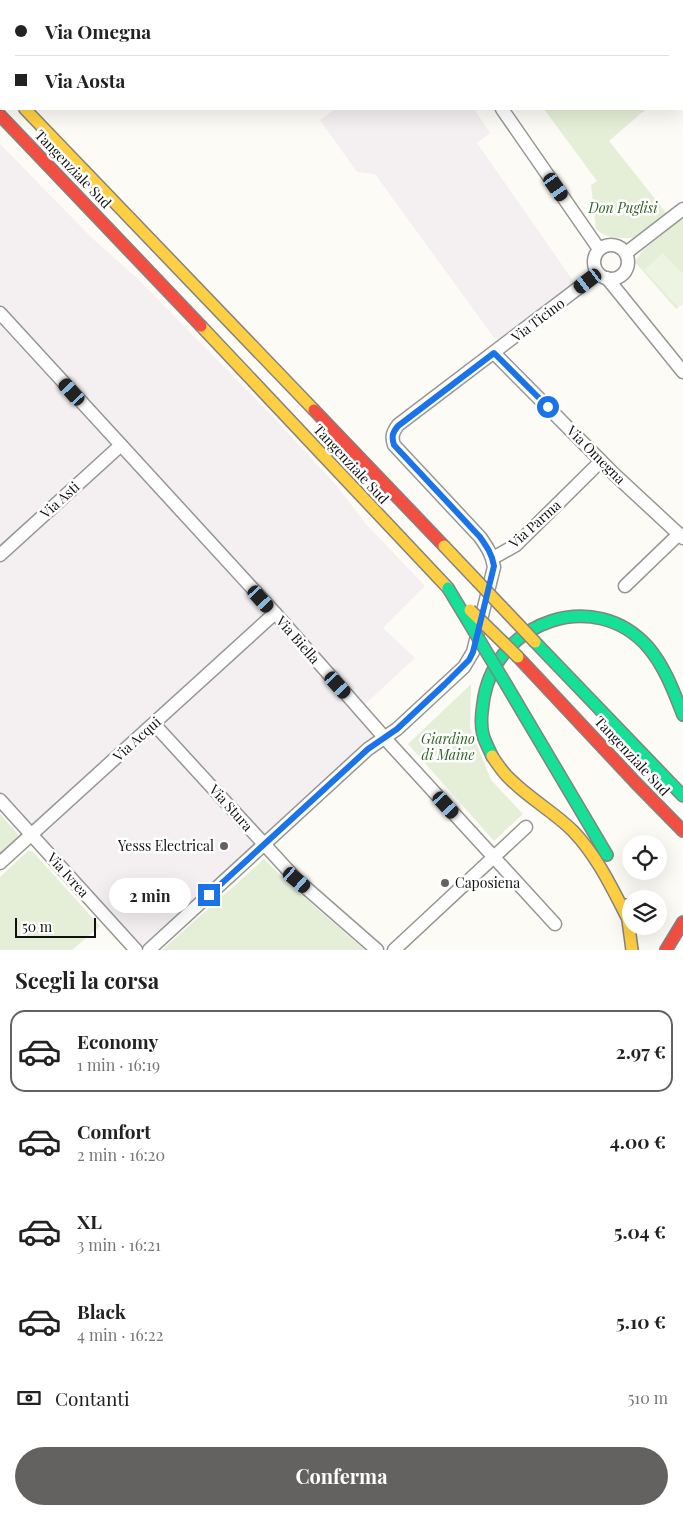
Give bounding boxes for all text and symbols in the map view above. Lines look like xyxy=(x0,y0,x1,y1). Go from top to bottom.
text: Via Omegna xyxy=(45,18,151,44)
text: Via Aosta xyxy=(45,67,125,93)
street label: Tangenziale Sud xyxy=(31,125,116,212)
car xyxy=(541,170,570,204)
park label: Don Puglisi xyxy=(588,198,658,217)
car xyxy=(571,266,604,296)
street label: Via Ticino xyxy=(506,293,569,347)
car xyxy=(56,376,87,408)
route start xyxy=(537,396,559,418)
street label: Tangenziale Sud xyxy=(310,420,393,508)
street label: Via Omegna xyxy=(562,421,630,488)
street label: Via Asti xyxy=(35,477,83,523)
street label: Via Parma xyxy=(504,495,565,553)
car xyxy=(245,583,276,615)
street label: Via Biella xyxy=(272,611,324,668)
car xyxy=(322,669,353,701)
street label: Via Acqui xyxy=(108,712,165,766)
street label: Tangenziale Sud xyxy=(591,712,674,800)
park label: Giardino di Maine xyxy=(421,729,475,764)
street label: Via Stura xyxy=(205,780,257,835)
car xyxy=(430,789,461,821)
map controls xyxy=(622,835,667,935)
button: locate xyxy=(622,835,667,880)
place label: Yesss Electrical xyxy=(117,836,214,855)
marker: Yesss Electrical xyxy=(218,840,230,852)
street label: Via Ivrea xyxy=(42,847,94,901)
car xyxy=(280,864,313,896)
place label: Caposiena xyxy=(455,873,520,892)
marker: Caposiena xyxy=(439,877,451,889)
callout: 2 min xyxy=(109,878,192,912)
route end xyxy=(198,884,220,906)
text: 2 min xyxy=(129,885,171,906)
button: layers xyxy=(622,890,667,935)
scale bar xyxy=(15,915,96,938)
text: 50 m xyxy=(22,917,52,936)
text: Scegli la corsa xyxy=(15,965,159,995)
text: Economy xyxy=(77,1028,158,1054)
icon: car xyxy=(17,1029,62,1074)
text: 2.97 € xyxy=(616,1038,666,1064)
text: 1 min · 16:19 xyxy=(77,1054,160,1075)
text: Comfort xyxy=(77,1118,151,1144)
icon: car xyxy=(17,1119,62,1164)
text: 4.00 € xyxy=(610,1128,666,1154)
text: 2 min · 16:20 xyxy=(77,1144,165,1165)
text: XL xyxy=(77,1208,102,1234)
icon: car xyxy=(17,1209,62,1254)
text: 5.04 € xyxy=(614,1218,666,1244)
text: 3 min · 16:21 xyxy=(77,1234,161,1255)
text: Black xyxy=(77,1298,126,1324)
icon: car xyxy=(17,1299,62,1344)
text: 5.10 € xyxy=(616,1308,666,1334)
text: 4 min · 16:22 xyxy=(77,1324,163,1345)
icon: cash xyxy=(15,1384,43,1412)
text: Contanti xyxy=(55,1385,130,1411)
text: 510 m xyxy=(628,1387,668,1408)
button: Conferma xyxy=(15,1447,668,1505)

